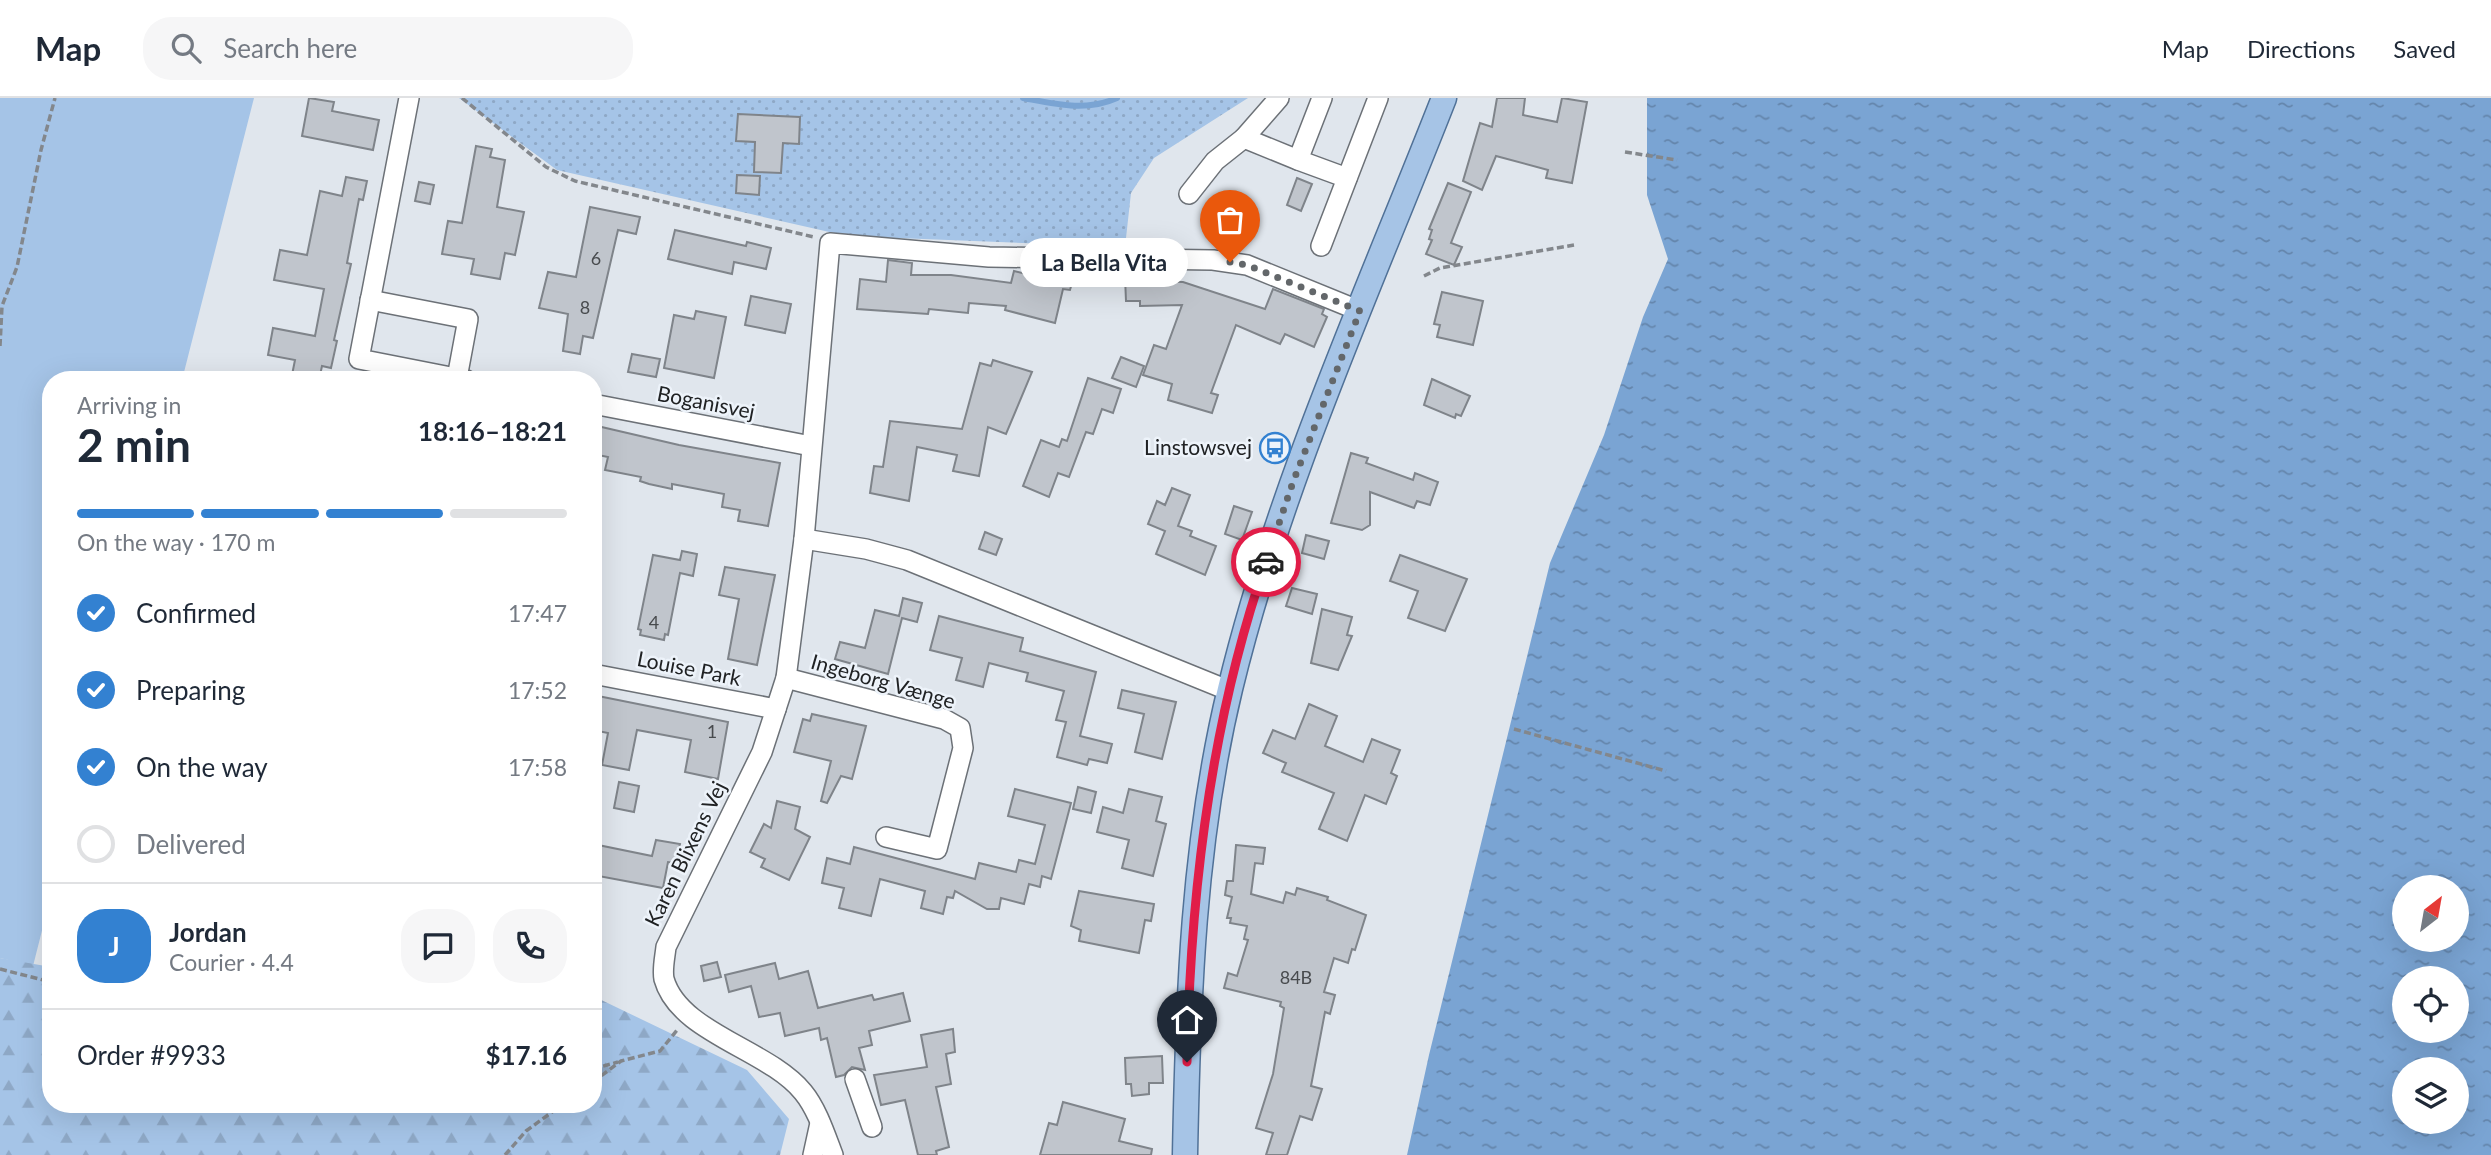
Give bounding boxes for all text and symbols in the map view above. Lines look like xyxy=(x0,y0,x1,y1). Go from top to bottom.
search box xyxy=(143,17,633,80)
text: Map xyxy=(35,28,101,68)
icon: search xyxy=(167,29,205,67)
text: Search here xyxy=(223,32,357,64)
text: Map xyxy=(2162,34,2209,63)
text: Directions xyxy=(2247,34,2355,63)
text: Saved xyxy=(2393,34,2456,63)
pin xyxy=(1200,190,1260,262)
icon: bag xyxy=(1211,201,1249,239)
callout: La Bella Vita xyxy=(1020,238,1188,286)
house number: 6 xyxy=(591,247,601,269)
text: La Bella Vita xyxy=(1041,248,1167,276)
house number: 8 xyxy=(580,296,590,318)
street label: Boganisvej xyxy=(655,380,757,423)
text: Arriving in xyxy=(77,391,181,419)
text: 18:16–18:21 xyxy=(418,415,567,447)
text: 2 min xyxy=(77,417,191,472)
bus stop icon: Linstowsvej xyxy=(1258,431,1292,465)
place label: Linstowsvej xyxy=(1144,434,1252,459)
courier xyxy=(1231,527,1301,597)
text: On the way · 170 m xyxy=(77,528,276,556)
icon: car xyxy=(1247,543,1285,581)
icon: check xyxy=(77,594,115,632)
text: Confirmed xyxy=(136,597,256,629)
text: 17:47 xyxy=(508,599,567,627)
house number: 4 xyxy=(649,611,659,633)
street label: Louise Park xyxy=(635,645,744,690)
street label: Ingeborg Vænge xyxy=(808,648,958,713)
icon: check xyxy=(77,671,115,709)
text: Preparing xyxy=(136,674,245,706)
text: 17:52 xyxy=(508,676,567,704)
house number: 1 xyxy=(707,720,717,742)
icon: check xyxy=(77,748,115,786)
text: On the way xyxy=(136,751,268,783)
text: 17:58 xyxy=(508,753,567,781)
street label: Karen Blixens Vej xyxy=(639,777,731,930)
text: Delivered xyxy=(136,828,246,860)
north arrow xyxy=(2392,875,2469,952)
map controls xyxy=(2392,875,2469,1134)
button: chat xyxy=(401,909,475,983)
button: phone xyxy=(493,909,567,983)
text: Jordan xyxy=(169,916,247,948)
text: J xyxy=(108,930,120,962)
text: Courier · 4.4 xyxy=(169,948,294,976)
house number: 84B xyxy=(1280,966,1312,988)
button: locate xyxy=(2392,966,2469,1043)
pin xyxy=(1157,990,1217,1062)
icon: home xyxy=(1168,1001,1206,1039)
text: Order #9933 xyxy=(77,1039,226,1071)
text: $17.16 xyxy=(485,1039,567,1071)
button: layers xyxy=(2392,1057,2469,1134)

